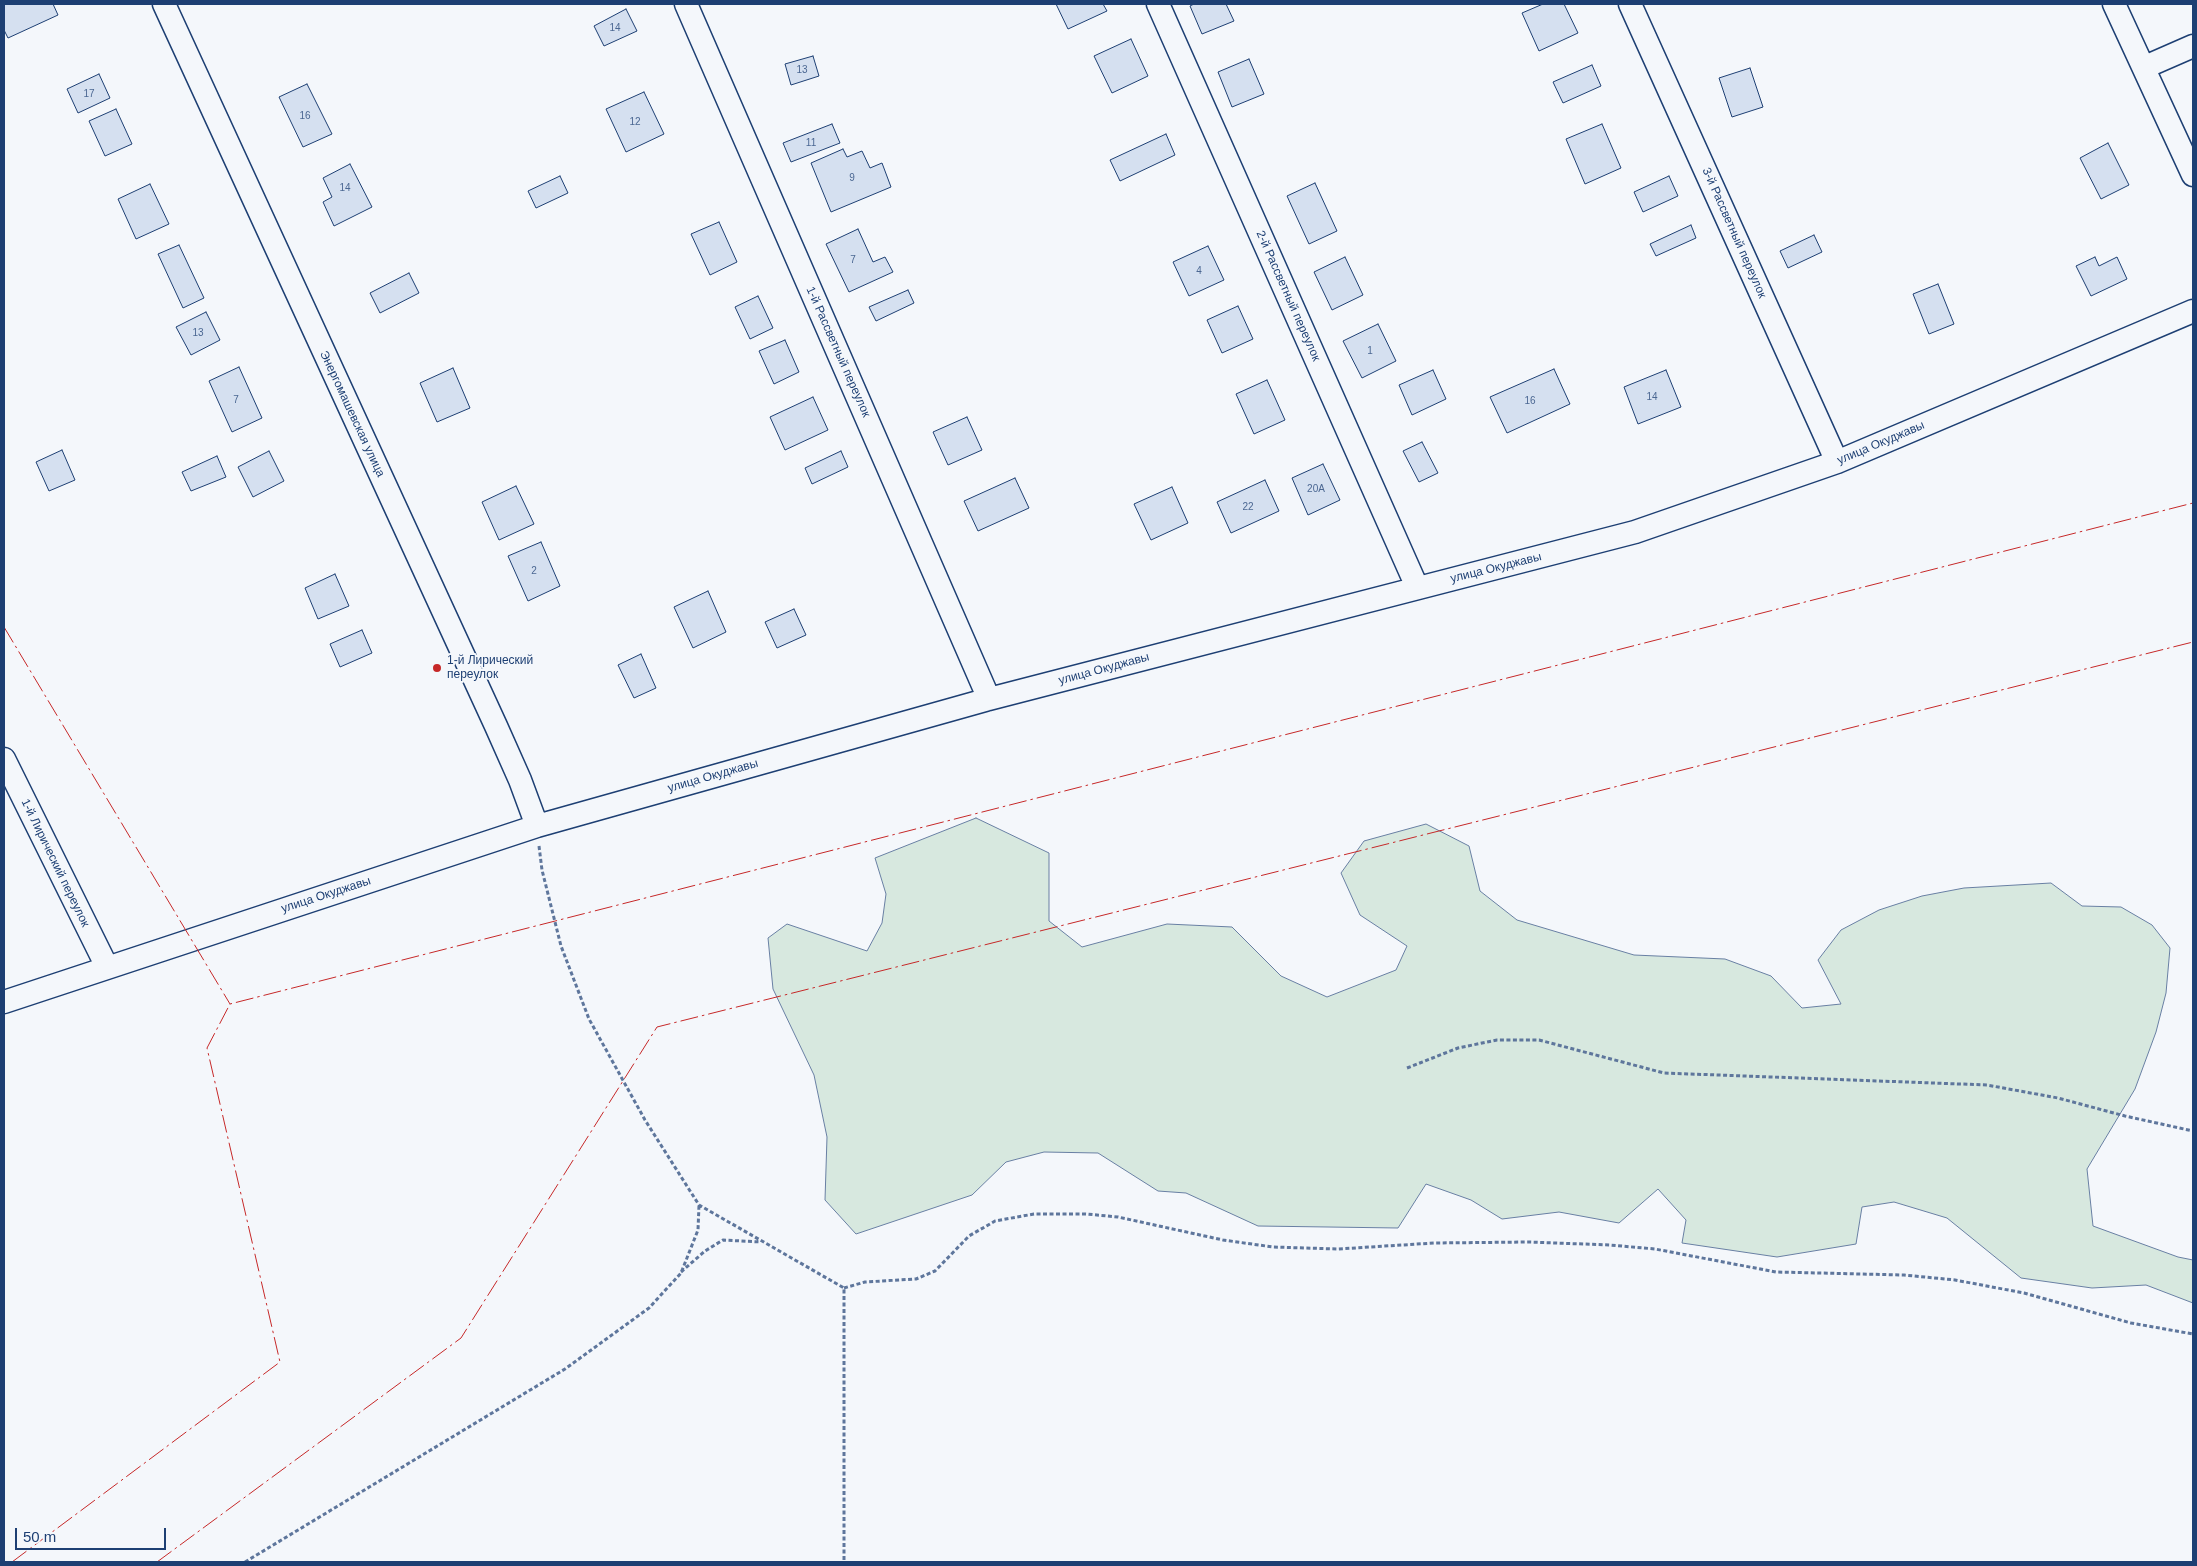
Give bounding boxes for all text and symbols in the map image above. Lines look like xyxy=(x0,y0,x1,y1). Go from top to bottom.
house number: 14 xyxy=(609,22,621,34)
house number: 13 xyxy=(796,64,808,76)
house number: 17 xyxy=(83,88,95,100)
house number: 16 xyxy=(299,110,311,122)
house number: 12 xyxy=(629,116,641,128)
house number: 11 xyxy=(806,137,816,149)
street label: 3-й Рассветный переулок xyxy=(1699,165,1769,301)
house number: 9 xyxy=(849,172,855,184)
house number: 14 xyxy=(339,182,351,194)
street label: 2-й Рассветный переулок xyxy=(1253,228,1323,364)
house number: 7 xyxy=(850,254,856,266)
house number: 4 xyxy=(1196,265,1202,277)
street label: 1-й Рассветный переулок xyxy=(803,284,873,420)
house number: 13 xyxy=(192,327,204,339)
house number: 1 xyxy=(1367,345,1373,357)
street label: Энергомашевская улица xyxy=(316,348,388,480)
house number: 14 xyxy=(1646,391,1658,403)
house number: 7 xyxy=(233,394,239,406)
house number: 16 xyxy=(1524,395,1536,407)
street label: улица Окуджавы xyxy=(1835,418,1927,468)
house number: 20А xyxy=(1307,483,1325,495)
house number: 22 xyxy=(1242,501,1254,513)
street label: улица Окуджавы xyxy=(1449,550,1543,586)
house number: 2 xyxy=(531,565,537,577)
street label: улица Окуджавы xyxy=(1057,650,1151,688)
place label: 1-й Лирический переулок xyxy=(447,654,533,682)
marker: 1-й Лирический переулок xyxy=(431,662,443,674)
street label: улица Окуджавы xyxy=(666,756,760,796)
street label: 1-й Лирический переулок xyxy=(18,797,92,929)
street label: улица Окуджавы xyxy=(279,874,373,916)
scale bar xyxy=(18,1518,169,1550)
text: 50 m xyxy=(23,1528,56,1545)

